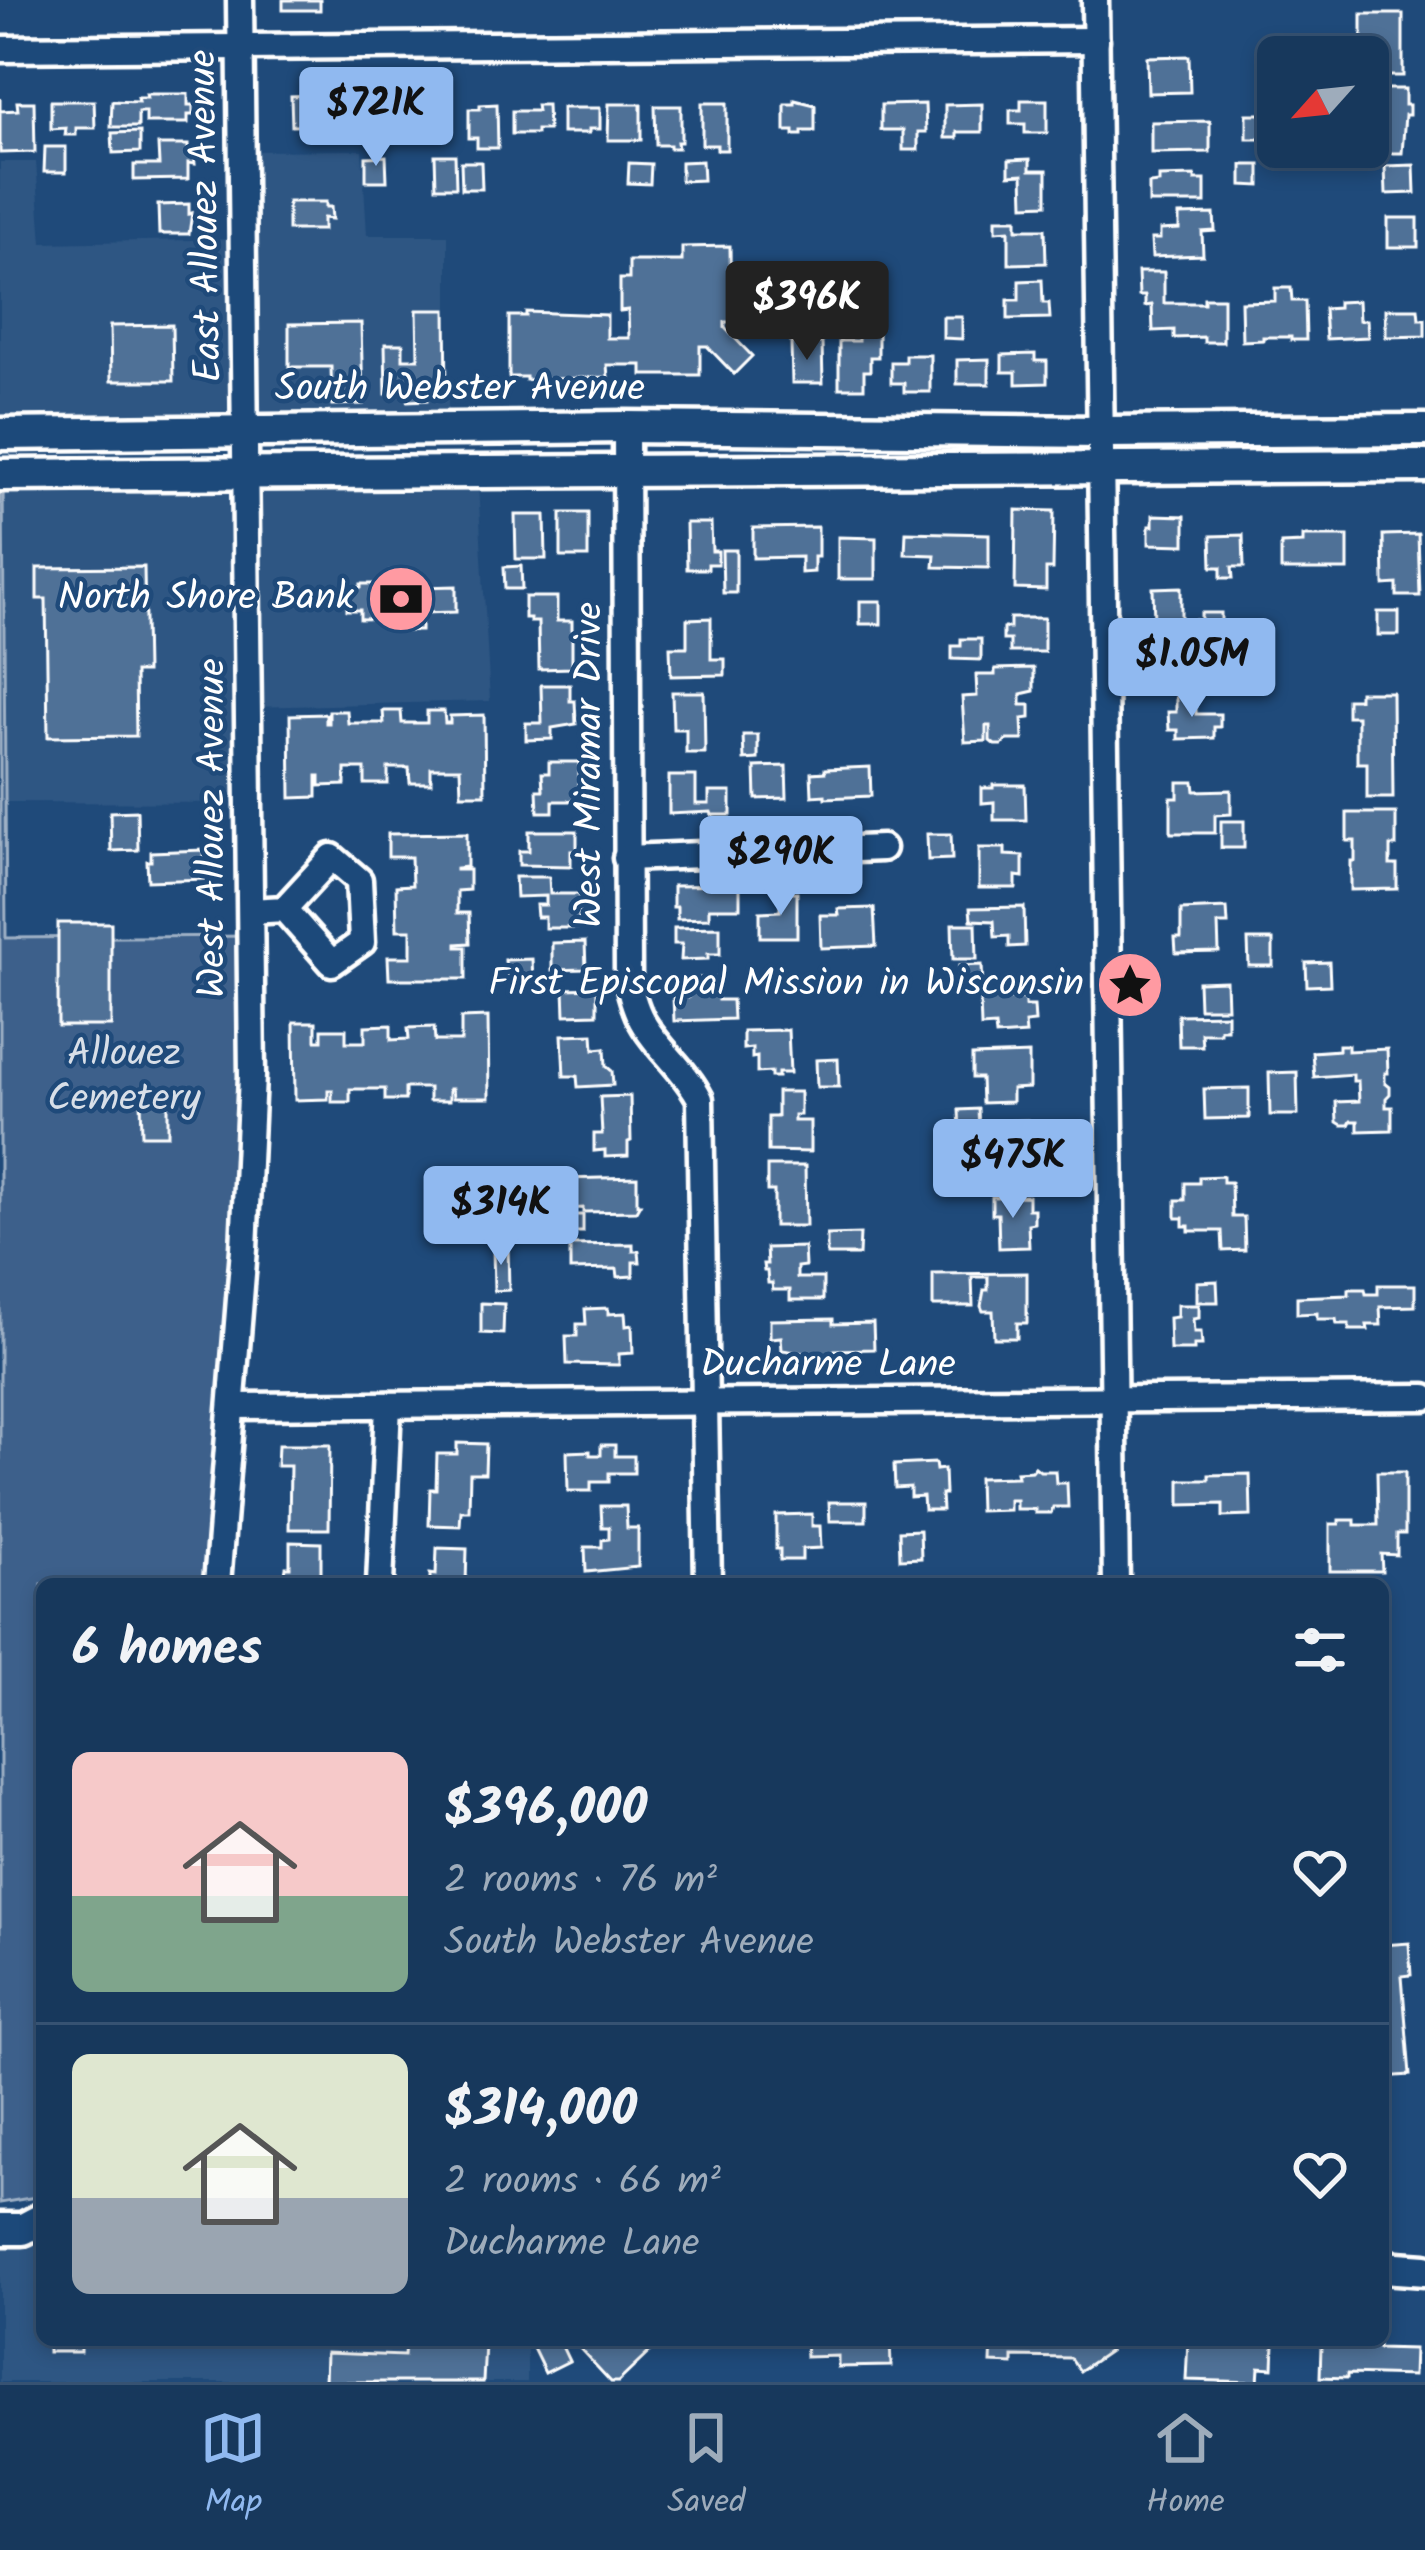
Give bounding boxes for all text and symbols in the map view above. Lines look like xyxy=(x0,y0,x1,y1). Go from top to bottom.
north arrow xyxy=(1257,36,1389,168)
map controls xyxy=(1257,36,1389,168)
street label: East Allouez Avenue xyxy=(173,49,241,383)
pin: $721K xyxy=(292,67,460,169)
text: $721K xyxy=(326,75,426,137)
pin: $396K xyxy=(723,261,891,363)
text: $396K xyxy=(753,269,861,331)
street label: South Webster Avenue xyxy=(275,359,645,421)
bank icon: North Shore Bank xyxy=(366,564,436,634)
place label: North Shore Bank xyxy=(58,568,355,630)
street label: West Miramar Drive xyxy=(560,602,622,928)
pin: $1.05M xyxy=(1094,618,1290,720)
text: $1.05M xyxy=(1135,626,1249,688)
street label: West Allouez Avenue xyxy=(183,658,245,998)
pin: $290K xyxy=(697,816,865,918)
text: $290K xyxy=(726,824,836,886)
place icon: First Episcopal Mission in Wisconsin xyxy=(1095,950,1165,1020)
place label: First Episcopal Mission in Wisconsin xyxy=(488,954,1084,1016)
park label: Allouez Cemetery xyxy=(47,1024,201,1131)
pin: $475K xyxy=(929,1119,1097,1221)
text: $475K xyxy=(960,1127,1066,1189)
pin: $314K xyxy=(417,1166,585,1268)
text: $314K xyxy=(451,1174,551,1236)
street label: Ducharme Lane xyxy=(700,1335,956,1397)
text: 6 homes xyxy=(72,1610,262,1691)
icon: filters xyxy=(1287,1617,1353,1683)
text: $396,000 xyxy=(444,1770,647,1851)
icon: home xyxy=(168,1800,312,1944)
icon: heart xyxy=(1287,1839,1353,1905)
text: 2 rooms · 76 m² xyxy=(444,1851,717,1913)
text: South Webster Avenue xyxy=(444,1913,814,1975)
text: $314,000 xyxy=(444,2071,637,2152)
icon: home xyxy=(168,2102,312,2246)
icon: heart xyxy=(1287,2141,1353,2207)
text: 2 rooms · 66 m² xyxy=(444,2152,721,2214)
text: Ducharme Lane xyxy=(444,2214,700,2276)
tab: Map xyxy=(200,2405,266,2530)
tab: Saved xyxy=(667,2405,746,2530)
tab: Home xyxy=(1146,2405,1225,2530)

